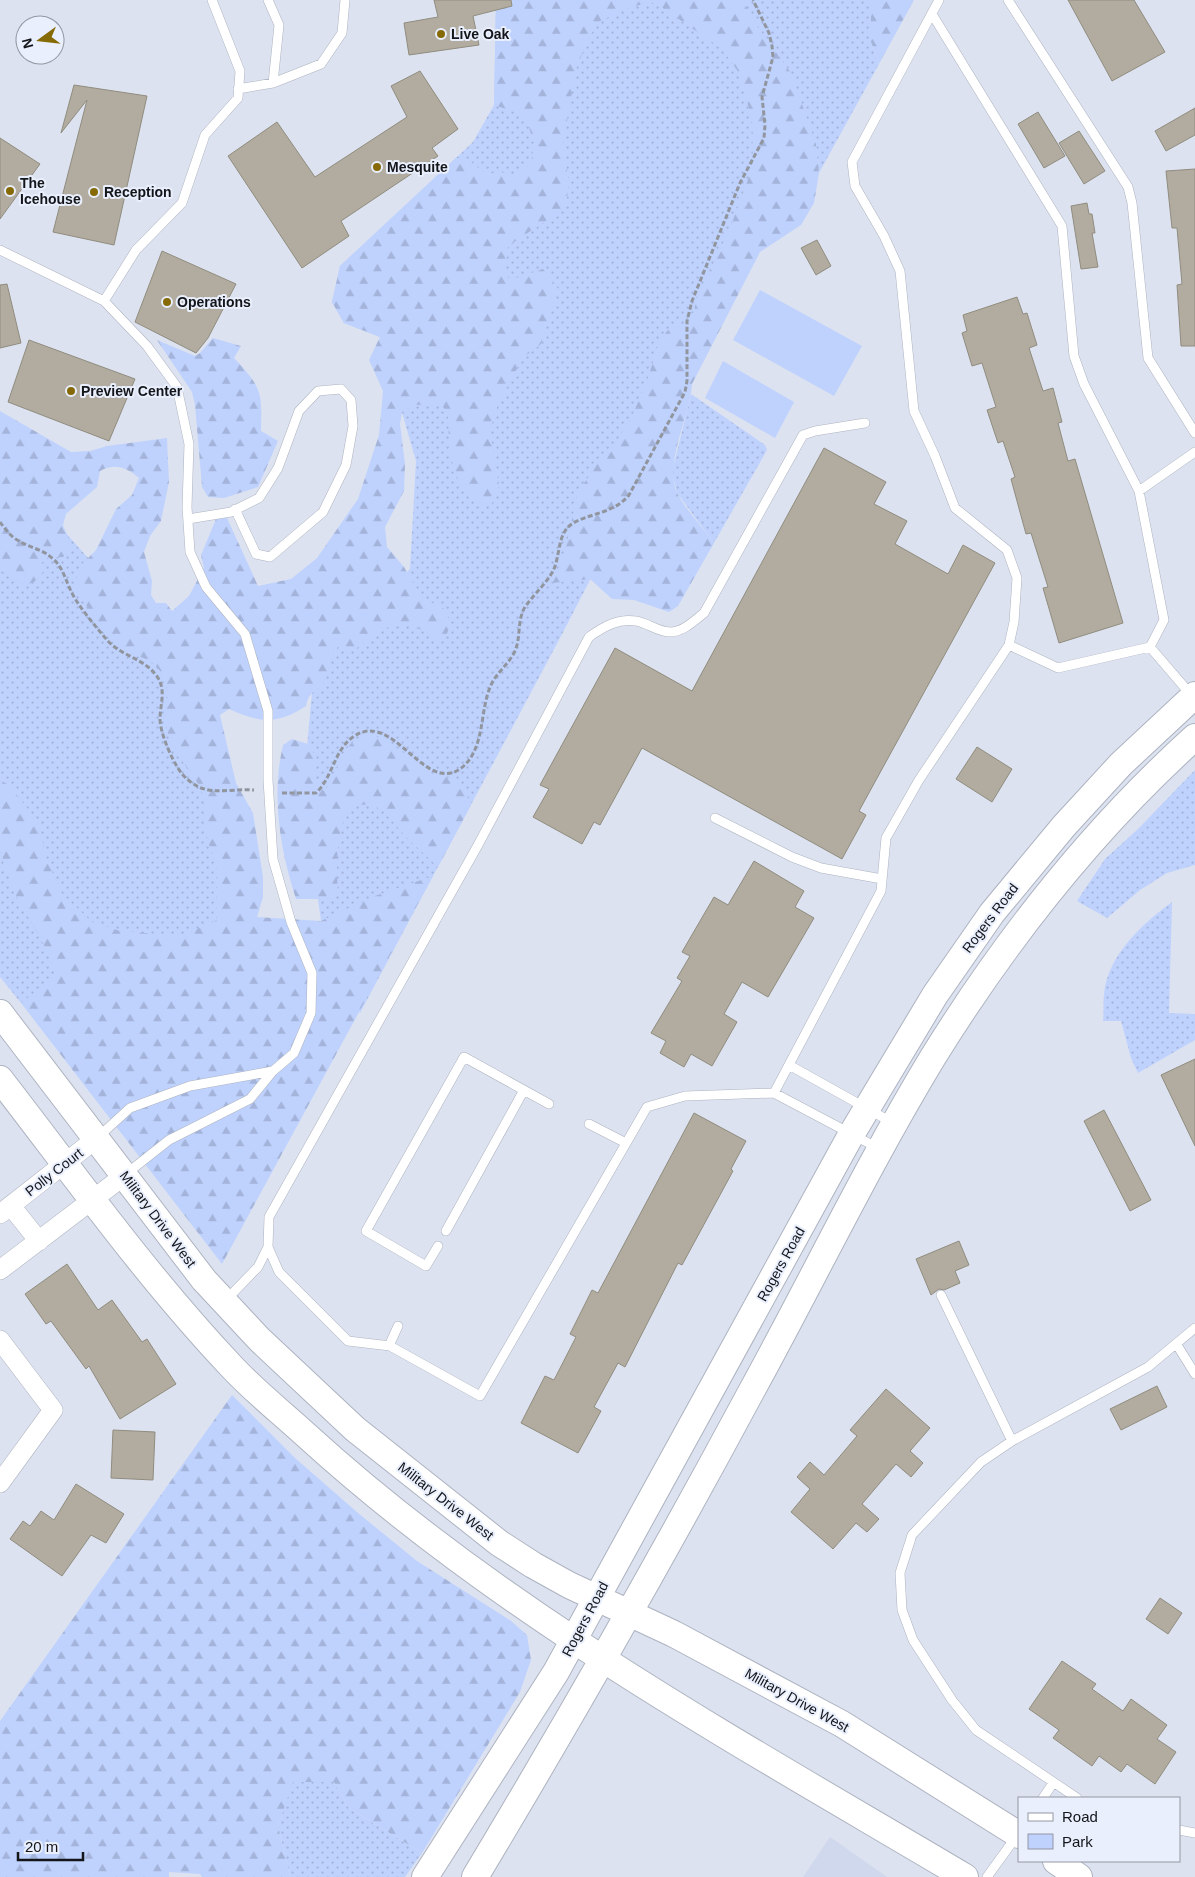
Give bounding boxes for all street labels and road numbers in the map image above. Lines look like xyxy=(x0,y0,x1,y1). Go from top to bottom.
street label: Rogers Road xyxy=(959,880,1021,956)
street label: Polly Court xyxy=(22,1145,86,1199)
street label: Military Drive West xyxy=(117,1168,199,1270)
street label: Rogers Road xyxy=(754,1224,808,1304)
street label: Military Drive West xyxy=(395,1459,497,1543)
street label: Rogers Road xyxy=(559,1579,611,1659)
street label: Military Drive West xyxy=(742,1665,852,1735)

